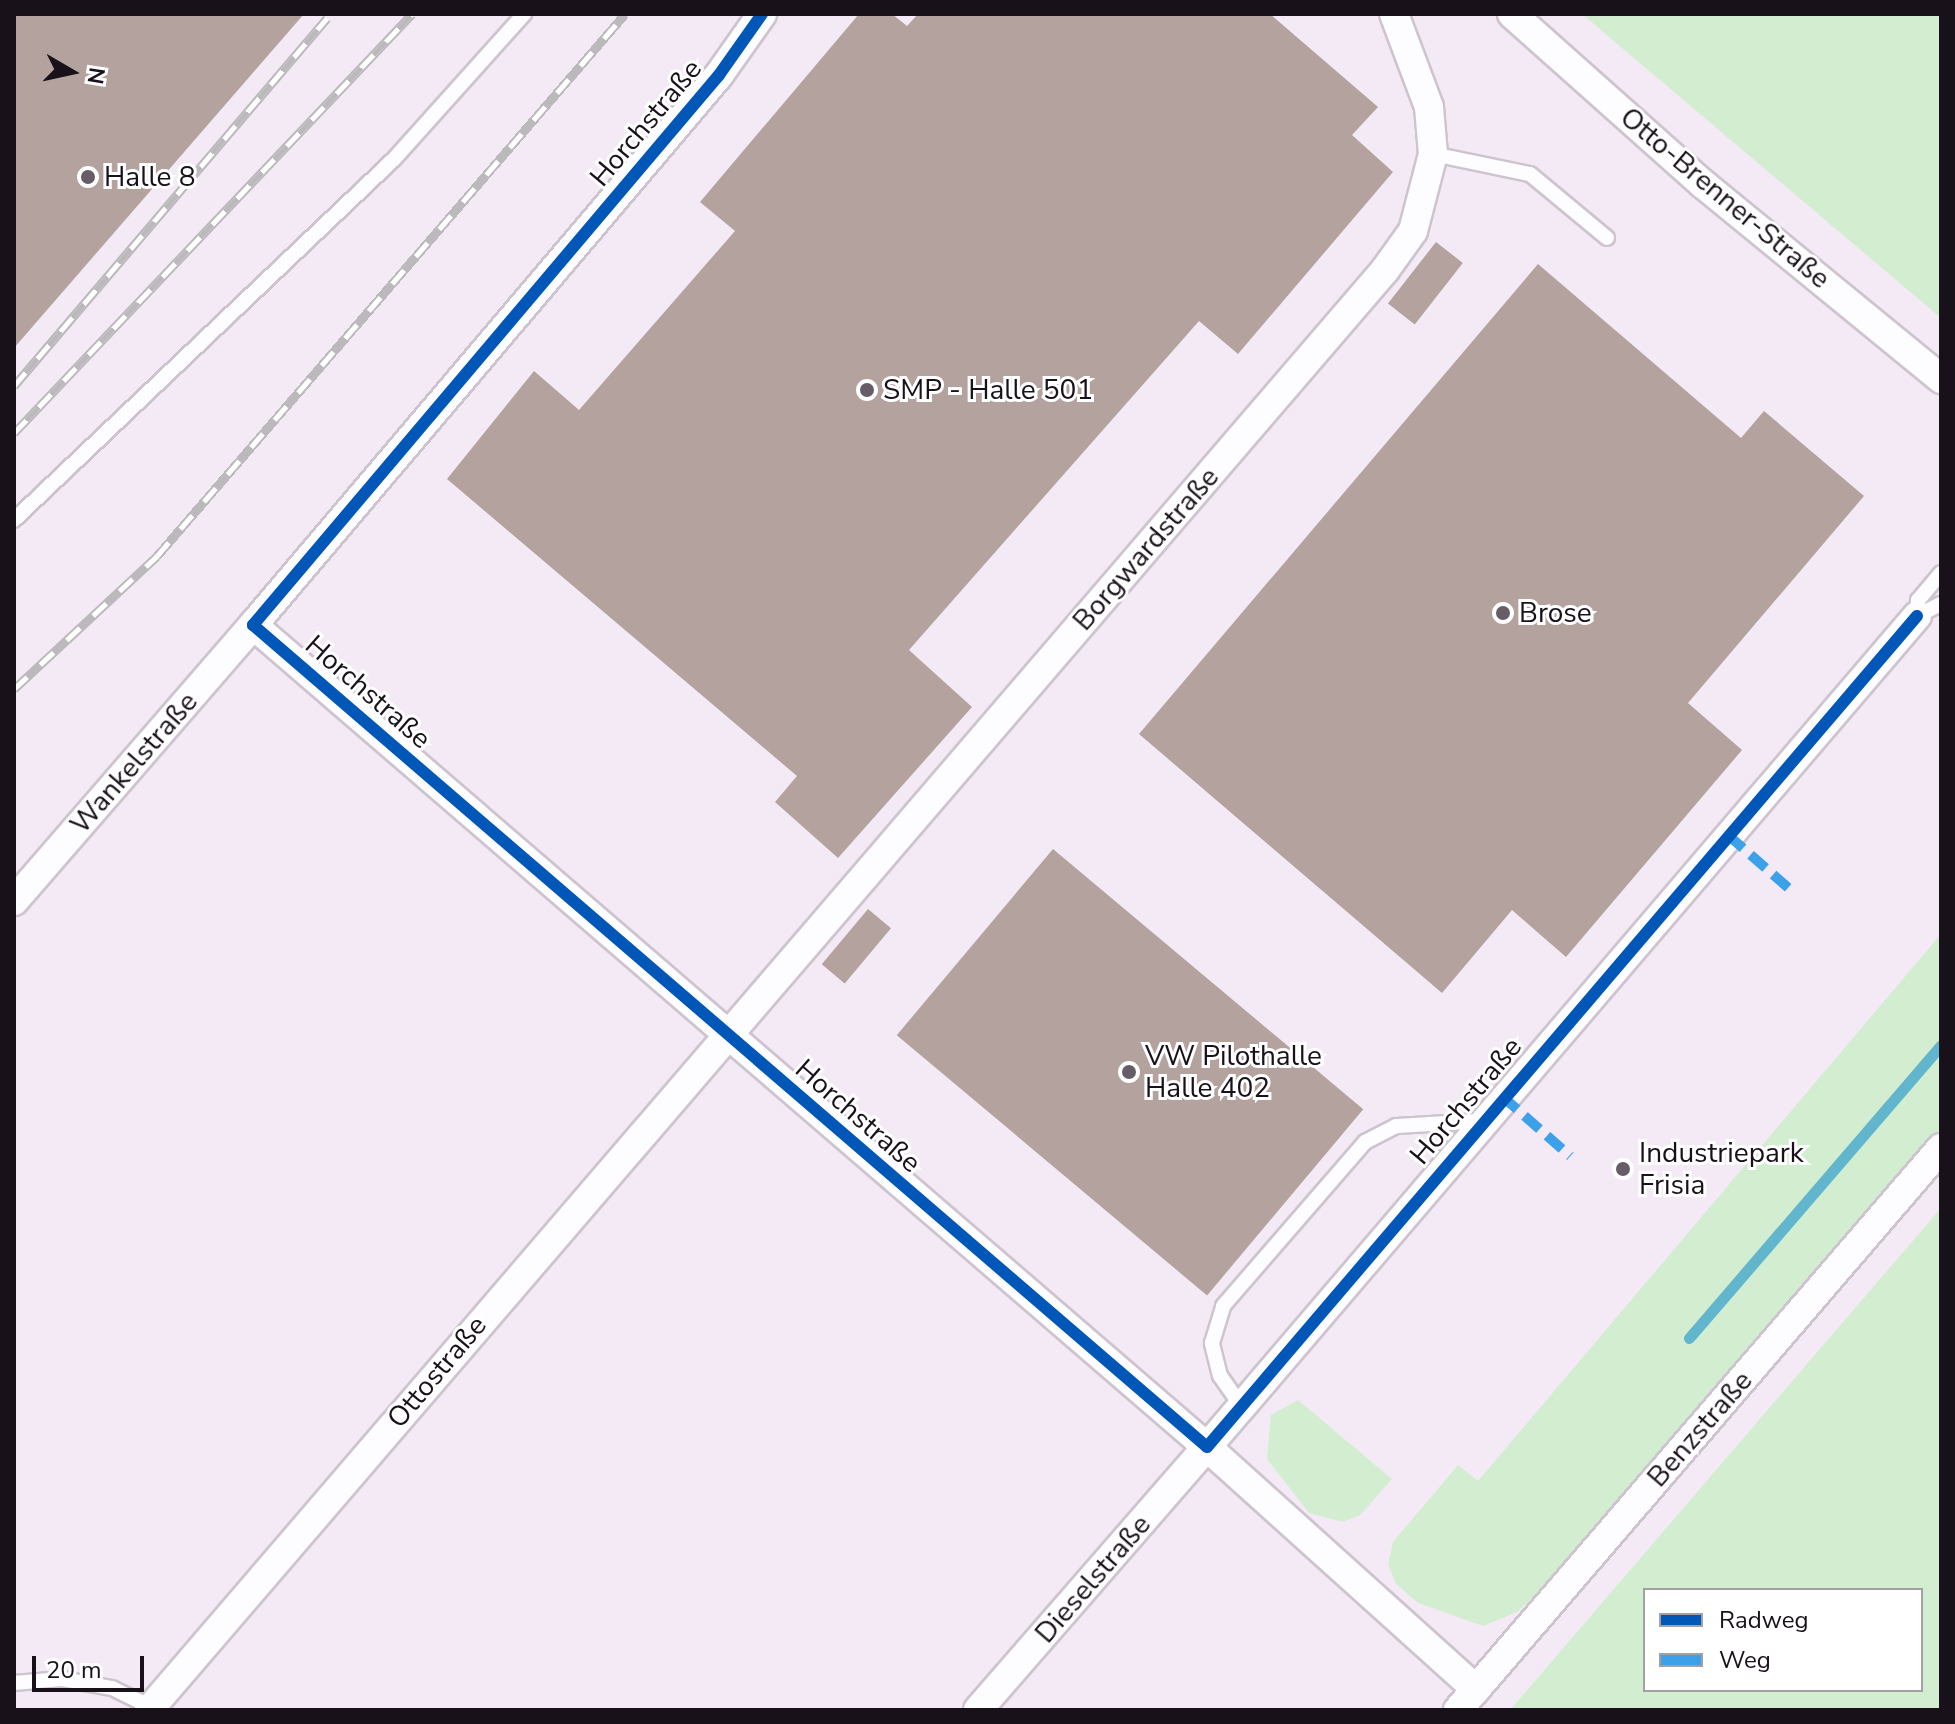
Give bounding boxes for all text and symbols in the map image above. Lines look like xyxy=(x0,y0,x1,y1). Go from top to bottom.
north arrow xyxy=(32,32,112,112)
street label: Horchstraße xyxy=(583,53,709,193)
text: N xyxy=(80,65,112,86)
street label: Otto-Brenner-Straße xyxy=(1613,101,1837,295)
place label: Halle 8 xyxy=(104,160,195,194)
marker: Halle 8 xyxy=(79,168,97,186)
place label: SMP - Halle 501 xyxy=(883,373,1093,407)
marker: SMP - Halle 501 xyxy=(858,381,876,399)
street label: Borgwardstraße xyxy=(1066,461,1226,637)
place label: Brose xyxy=(1519,596,1592,630)
marker: Brose xyxy=(1494,604,1512,622)
street label: Horchstraße xyxy=(298,628,438,756)
street label: Wankelstraße xyxy=(63,685,205,841)
street label: Horchstraße xyxy=(1403,1031,1529,1171)
place label: VW Pilothalle Halle 402 xyxy=(1145,1039,1322,1105)
street label: Horchstraße xyxy=(788,1052,928,1180)
marker: VW Pilothalle Halle 402 xyxy=(1120,1063,1138,1081)
place label: Industriepark Frisia xyxy=(1639,1136,1804,1202)
marker: Industriepark Frisia xyxy=(1614,1160,1632,1178)
street label: Ottostraße xyxy=(380,1309,494,1435)
street label: Benzstraße xyxy=(1641,1364,1759,1494)
street label: Dieselstraße xyxy=(1028,1508,1158,1650)
legend xyxy=(1643,1588,1923,1692)
text: Radweg xyxy=(1719,1604,1809,1636)
scale bar xyxy=(36,1640,148,1690)
text: Weg xyxy=(1719,1644,1771,1676)
text: 20 m xyxy=(46,1654,102,1686)

